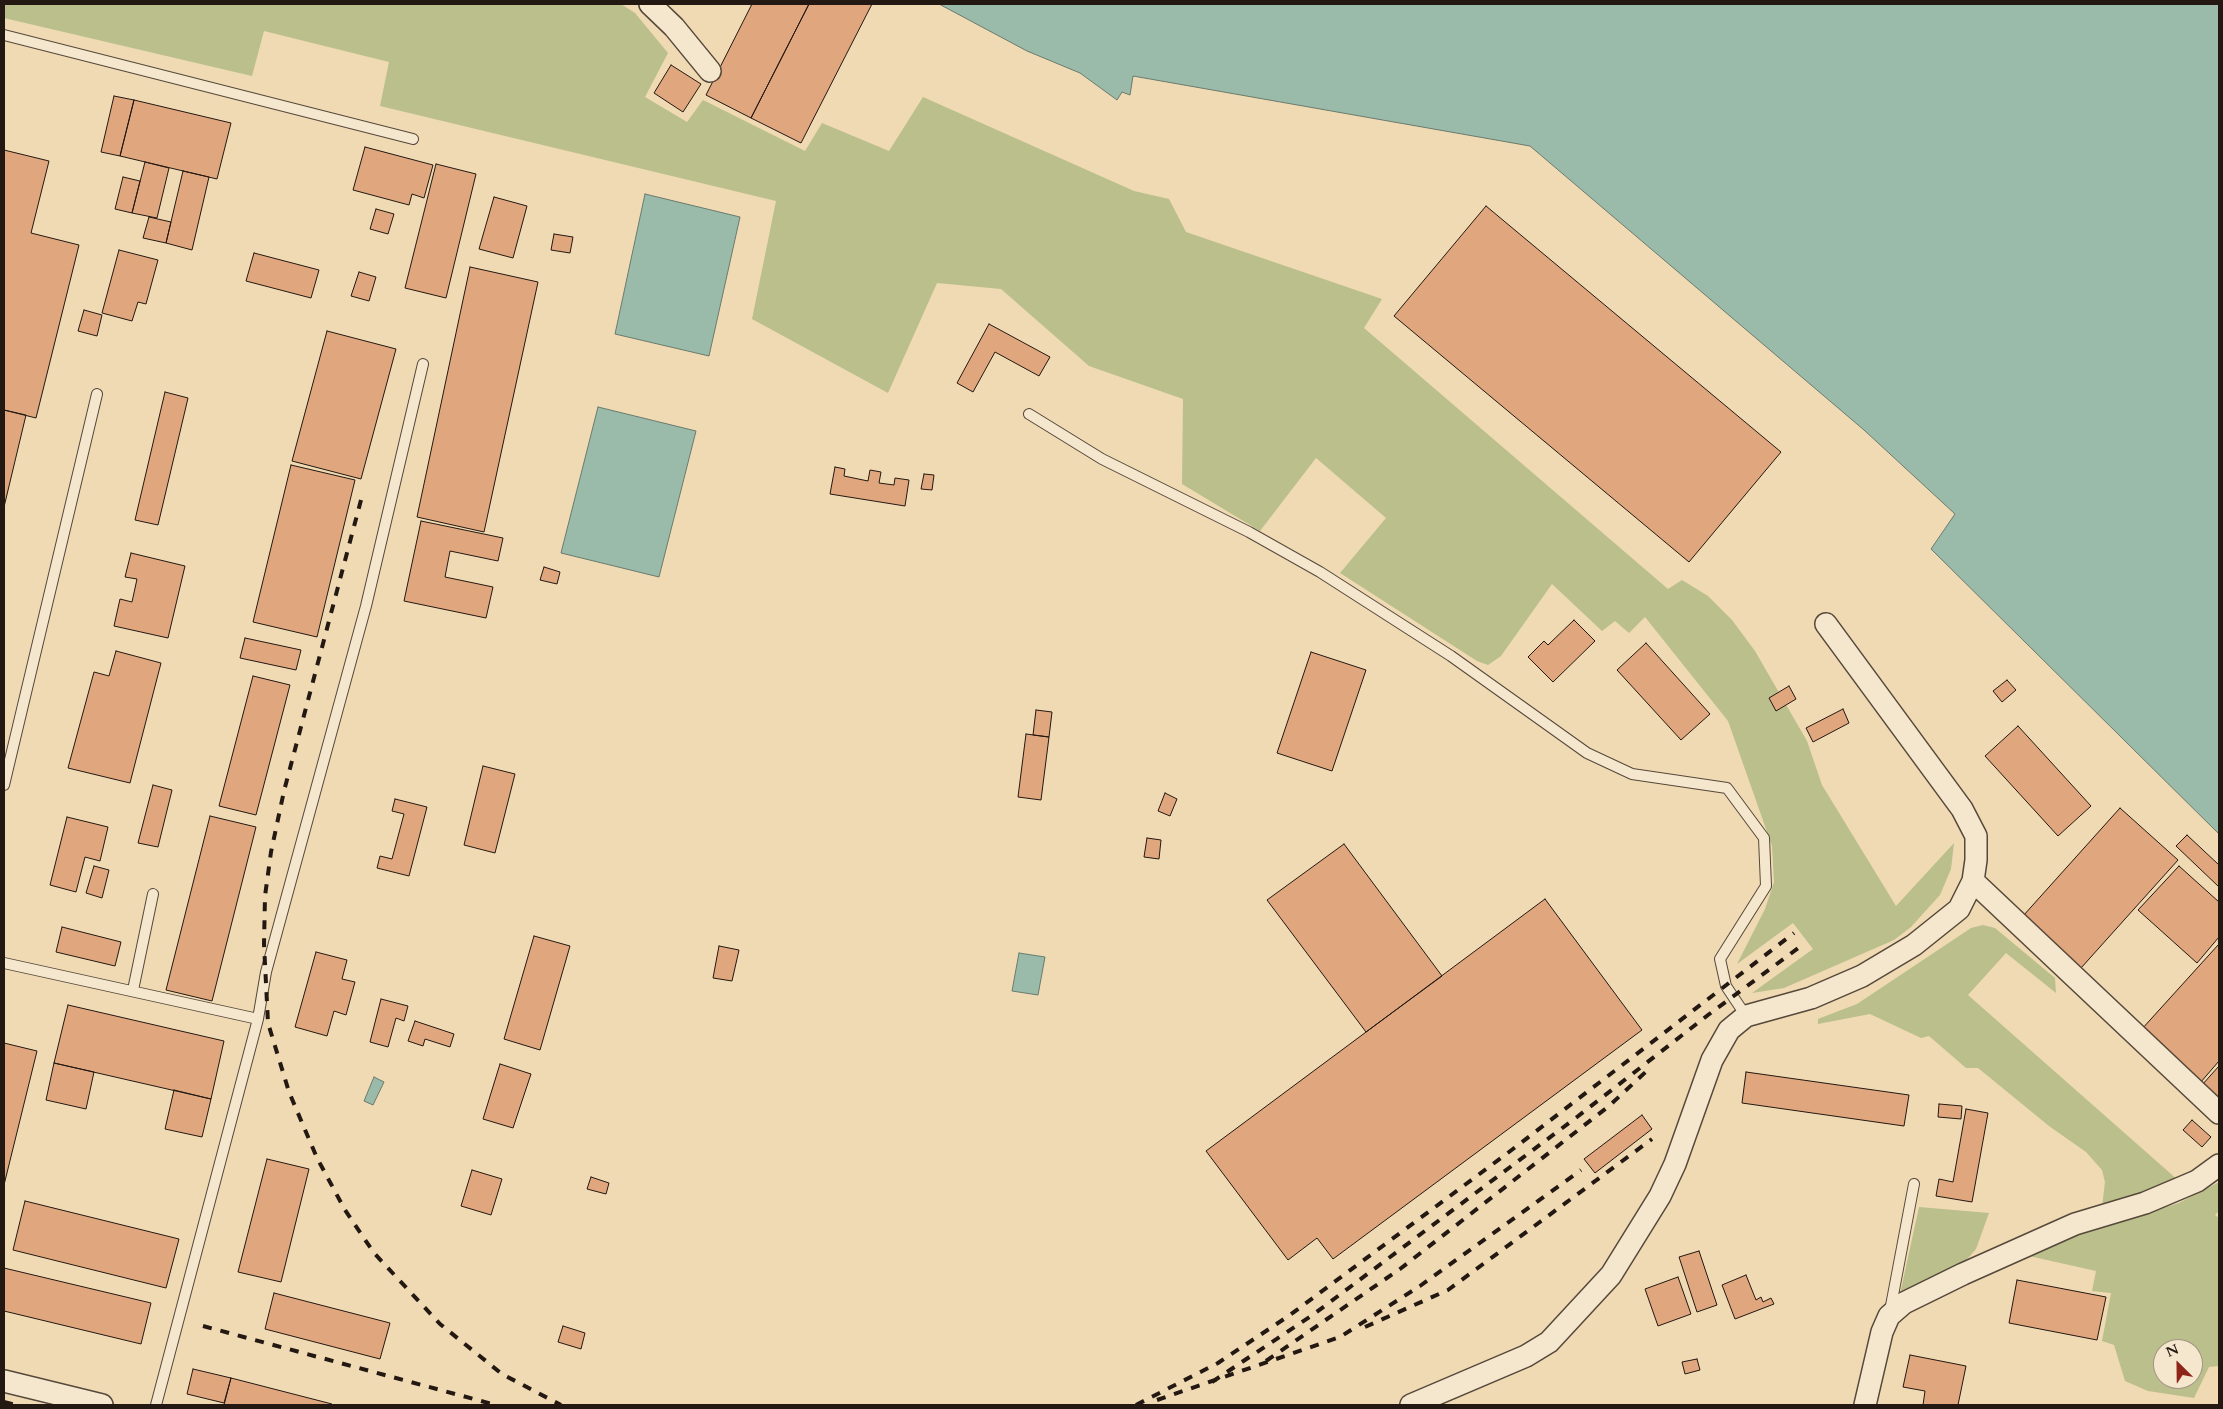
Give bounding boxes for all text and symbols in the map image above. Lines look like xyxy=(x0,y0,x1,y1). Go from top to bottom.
north arrow xyxy=(2153,1339,2203,1389)
text: N xyxy=(2163,1340,2182,1362)

